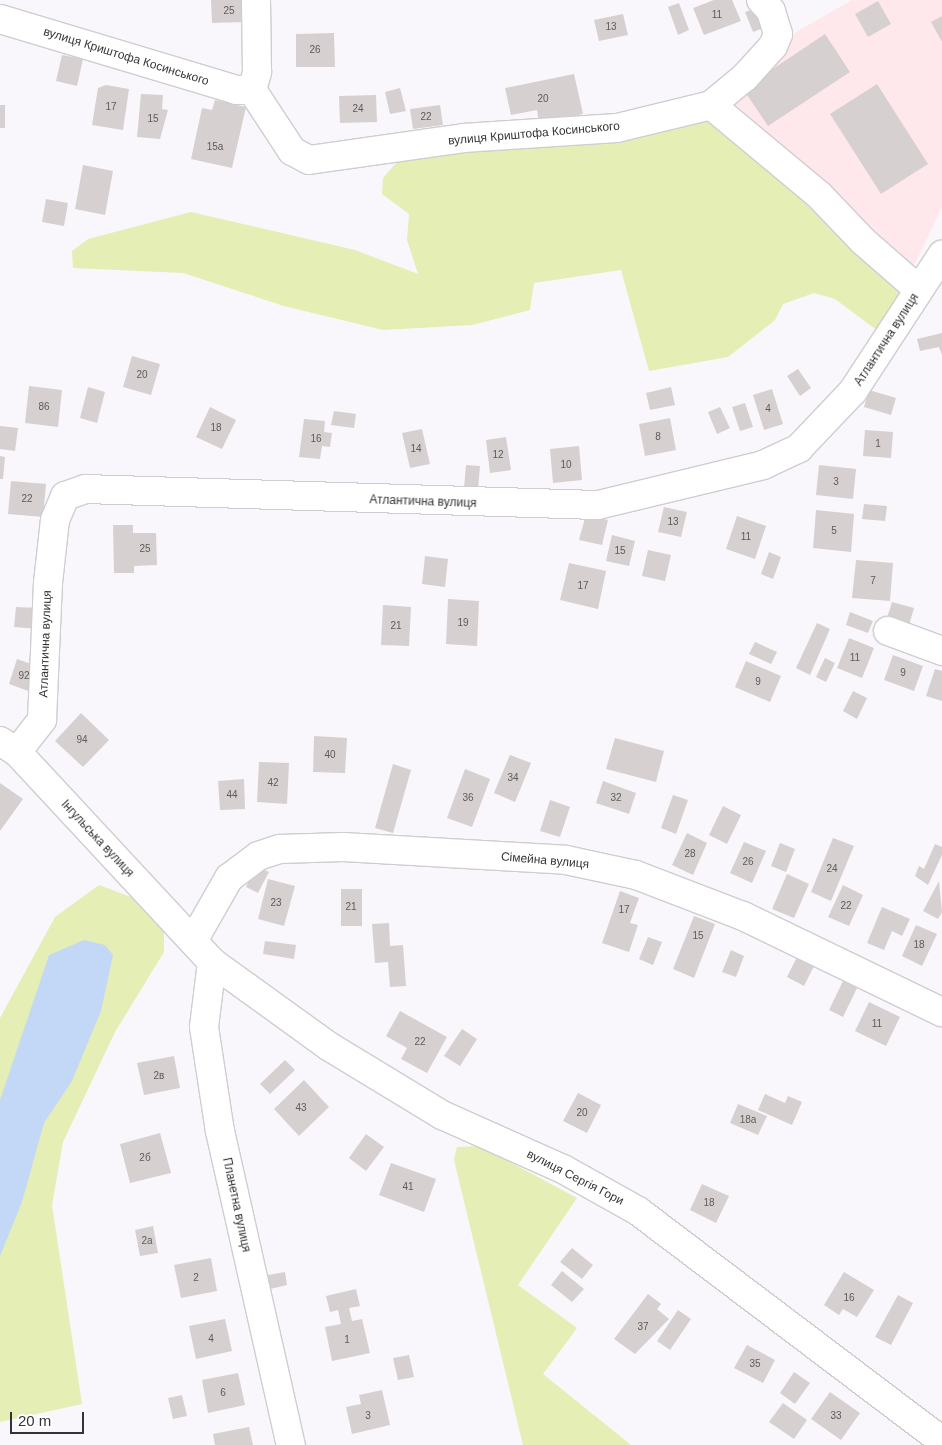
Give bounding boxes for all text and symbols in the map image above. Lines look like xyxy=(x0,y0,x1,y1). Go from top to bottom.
house number: 25 xyxy=(223,5,235,17)
house number: 11 xyxy=(712,9,722,21)
house number: 13 xyxy=(605,21,617,33)
street label: вулиця Криштофа Косинського xyxy=(42,25,210,89)
house number: 26 xyxy=(309,44,321,56)
house number: 20 xyxy=(537,93,549,105)
house number: 17 xyxy=(105,101,117,113)
house number: 24 xyxy=(352,103,364,115)
house number: 22 xyxy=(420,111,432,123)
house number: 15 xyxy=(147,113,159,125)
street label: вулиця Криштофа Косинського xyxy=(448,119,620,149)
house number: 15а xyxy=(207,141,223,153)
street label: Атлантична вулиця xyxy=(852,291,922,389)
house number: 20 xyxy=(136,369,148,381)
house number: 86 xyxy=(38,401,50,413)
house number: 4 xyxy=(765,403,771,415)
house number: 18 xyxy=(210,422,222,434)
house number: 8 xyxy=(655,431,661,443)
house number: 16 xyxy=(310,433,322,445)
house number: 1 xyxy=(875,438,881,450)
house number: 14 xyxy=(410,443,422,455)
house number: 12 xyxy=(492,449,504,461)
house number: 10 xyxy=(560,459,572,471)
house number: 3 xyxy=(833,476,839,488)
house number: 22 xyxy=(21,493,33,505)
street label: Атлантична вулиця xyxy=(369,493,477,511)
house number: 13 xyxy=(667,516,679,528)
house number: 5 xyxy=(831,525,837,537)
house number: 11 xyxy=(741,531,751,543)
house number: 25 xyxy=(139,543,151,555)
house number: 15 xyxy=(614,545,626,557)
house number: 7 xyxy=(870,575,876,587)
house number: 17 xyxy=(577,580,589,592)
street label: Атлантична вулиця xyxy=(37,590,55,698)
house number: 19 xyxy=(457,617,469,629)
house number: 21 xyxy=(390,620,402,632)
house number: 11 xyxy=(850,652,860,664)
house number: 9 xyxy=(900,667,906,679)
house number: 92 xyxy=(18,670,30,682)
house number: 9 xyxy=(755,676,761,688)
house number: 94 xyxy=(76,734,88,746)
house number: 40 xyxy=(324,749,336,761)
house number: 34 xyxy=(507,772,519,784)
house number: 42 xyxy=(267,777,279,789)
house number: 44 xyxy=(226,789,238,801)
house number: 36 xyxy=(462,792,474,804)
house number: 32 xyxy=(610,792,622,804)
street label: Інгульська вулиця xyxy=(58,798,136,880)
house number: 28 xyxy=(684,848,696,860)
street label: Сімейна вулиця xyxy=(500,850,590,872)
house number: 26 xyxy=(742,856,754,868)
house number: 24 xyxy=(826,863,838,875)
house number: 23 xyxy=(270,897,282,909)
house number: 22 xyxy=(840,900,852,912)
house number: 21 xyxy=(345,901,357,913)
house number: 17 xyxy=(618,904,630,916)
house number: 15 xyxy=(692,930,704,942)
house number: 18 xyxy=(913,939,925,951)
house number: 11 xyxy=(872,1018,882,1030)
house number: 22 xyxy=(414,1036,426,1048)
house number: 2в xyxy=(154,1070,164,1082)
house number: 43 xyxy=(295,1102,307,1114)
house number: 20 xyxy=(576,1107,588,1119)
house number: 18а xyxy=(740,1114,756,1126)
street label: вулиця Сергія Гори xyxy=(524,1147,626,1209)
house number: 2б xyxy=(139,1152,151,1164)
street label: Планетна вулиця xyxy=(219,1156,253,1254)
house number: 41 xyxy=(402,1181,414,1193)
house number: 18 xyxy=(703,1197,715,1209)
house number: 2а xyxy=(141,1235,153,1247)
house number: 2 xyxy=(193,1272,199,1284)
house number: 16 xyxy=(843,1292,855,1304)
house number: 37 xyxy=(637,1321,649,1333)
house number: 4 xyxy=(208,1333,214,1345)
house number: 1 xyxy=(344,1334,350,1346)
house number: 35 xyxy=(749,1358,761,1370)
house number: 6 xyxy=(220,1387,226,1399)
scale bar xyxy=(12,1402,86,1434)
house number: 3 xyxy=(365,1410,371,1422)
house number: 33 xyxy=(830,1410,842,1422)
text: 20 m xyxy=(18,1412,51,1429)

